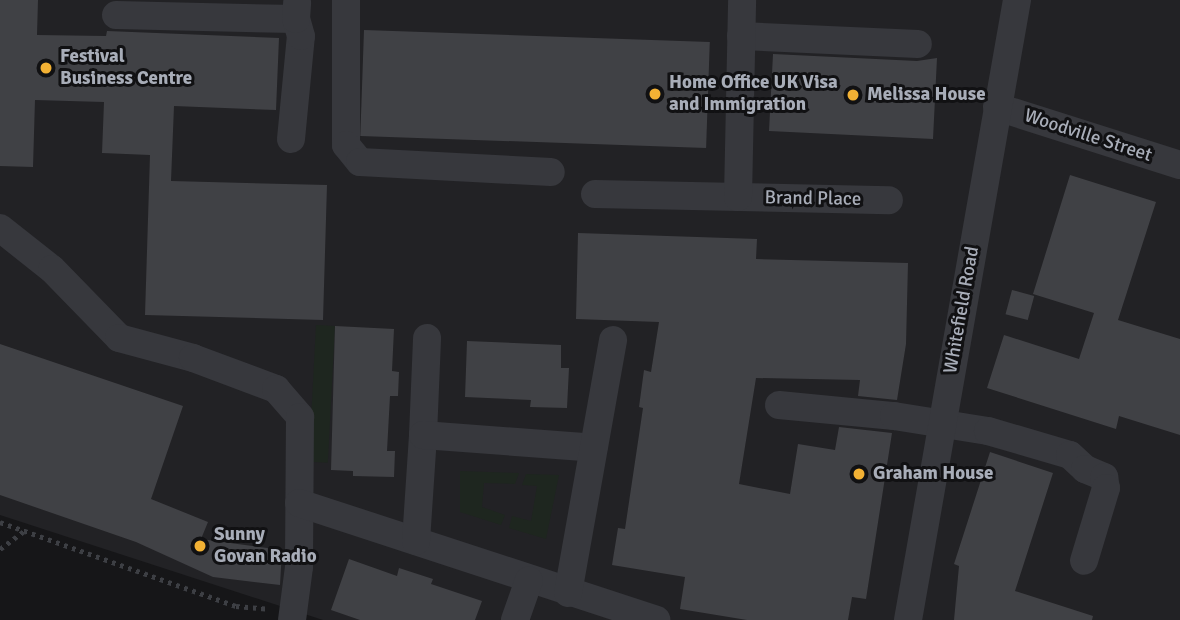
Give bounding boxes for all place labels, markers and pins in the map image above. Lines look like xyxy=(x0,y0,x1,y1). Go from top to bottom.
place label: Festival Business Centre xyxy=(60,46,192,90)
marker: Festival Business Centre xyxy=(38,60,54,76)
place label: Home Office UK Visa and Immigration xyxy=(669,72,838,116)
place label: Melissa House xyxy=(867,84,986,106)
marker: Home Office UK Visa and Immigration xyxy=(647,86,663,102)
marker: Melissa House xyxy=(845,87,861,103)
place label: Graham House xyxy=(873,463,993,485)
marker: Graham House xyxy=(851,466,867,482)
place label: Sunny Govan Radio xyxy=(214,524,317,568)
marker: Sunny Govan Radio xyxy=(192,538,208,554)

